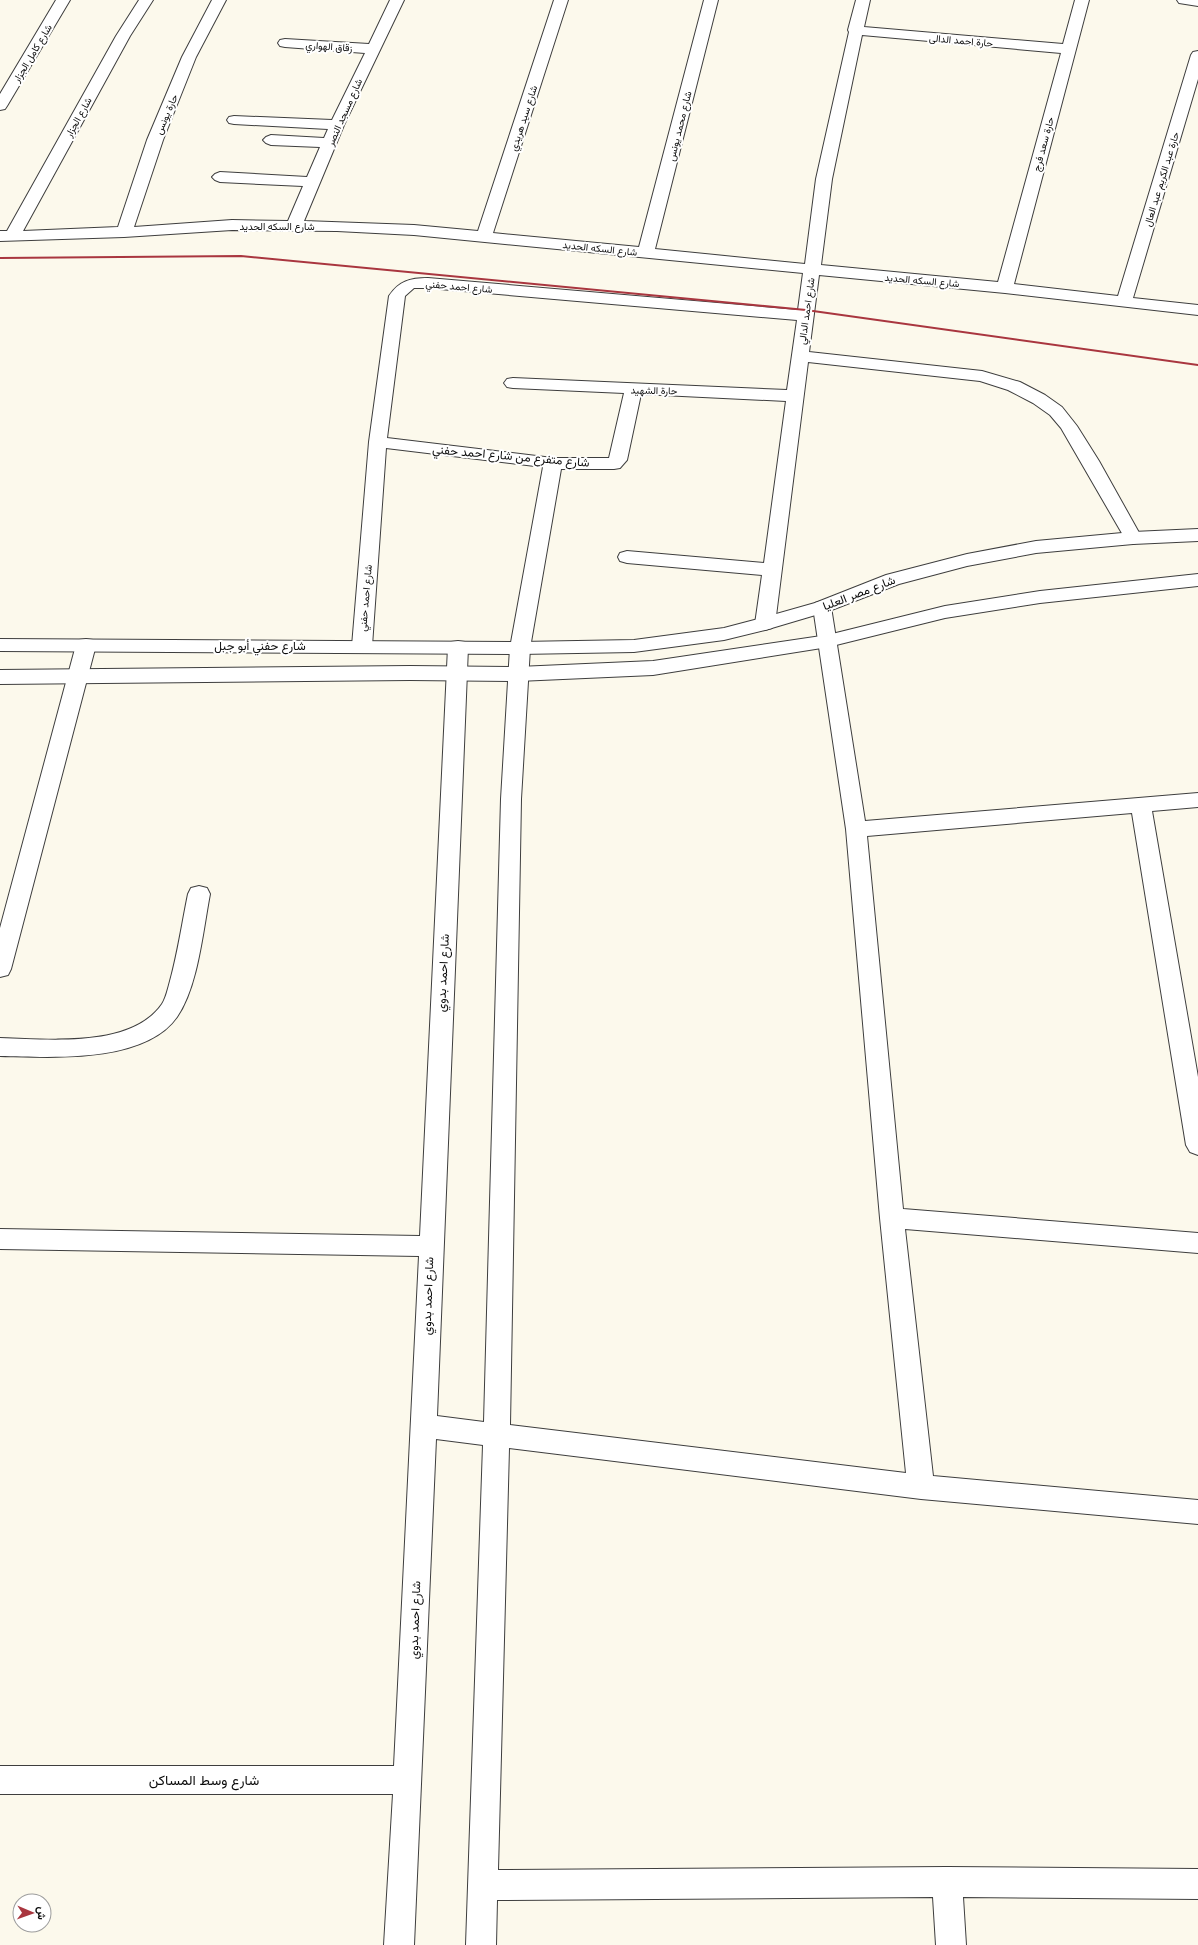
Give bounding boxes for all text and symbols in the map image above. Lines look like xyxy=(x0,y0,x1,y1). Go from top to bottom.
street label: شارع كامل الجزار xyxy=(9,22,55,85)
street label: حارة احمد الدالى xyxy=(928,31,994,50)
street label: زقاق الهواري xyxy=(305,38,353,57)
street label: شارع مسجد النصر xyxy=(323,76,365,149)
street label: شارع سيد هريدي xyxy=(507,83,542,153)
street label: شارع محمد يونس xyxy=(664,90,695,163)
street label: حارة يونس xyxy=(152,92,181,136)
street label: شارع الجزار xyxy=(62,95,95,140)
street label: حارة سعد فرج xyxy=(1030,115,1057,173)
street label: حارة عبد الكريم عبد العال xyxy=(1141,130,1182,228)
street label: شارع السكه الحديد xyxy=(239,220,315,233)
street label: شارع السكه الحديد xyxy=(562,238,638,259)
street label: شارع السكه الحديد xyxy=(884,271,960,290)
street label: شارع احمد حفني xyxy=(425,277,493,298)
street label: شارع احمد الدالي xyxy=(795,277,820,346)
street label: حارة الشهيد xyxy=(630,384,678,397)
street label: شارع متفرع من شارع احمد حفني xyxy=(432,441,590,473)
street label: شارع احمد حفني xyxy=(356,564,377,632)
street label: شارع مصر العليا xyxy=(821,572,898,615)
street label: شارع حفني أبو جبل xyxy=(214,638,306,656)
street label: شارع احمد بدوي xyxy=(433,934,455,1013)
street label: شارع احمد بدوي xyxy=(419,1257,439,1335)
street label: شارع احمد بدوي xyxy=(406,1581,426,1659)
street label: شارع وسط المساكن xyxy=(149,1771,259,1791)
north arrow xyxy=(12,1893,52,1933)
text: ش xyxy=(35,1906,49,1920)

